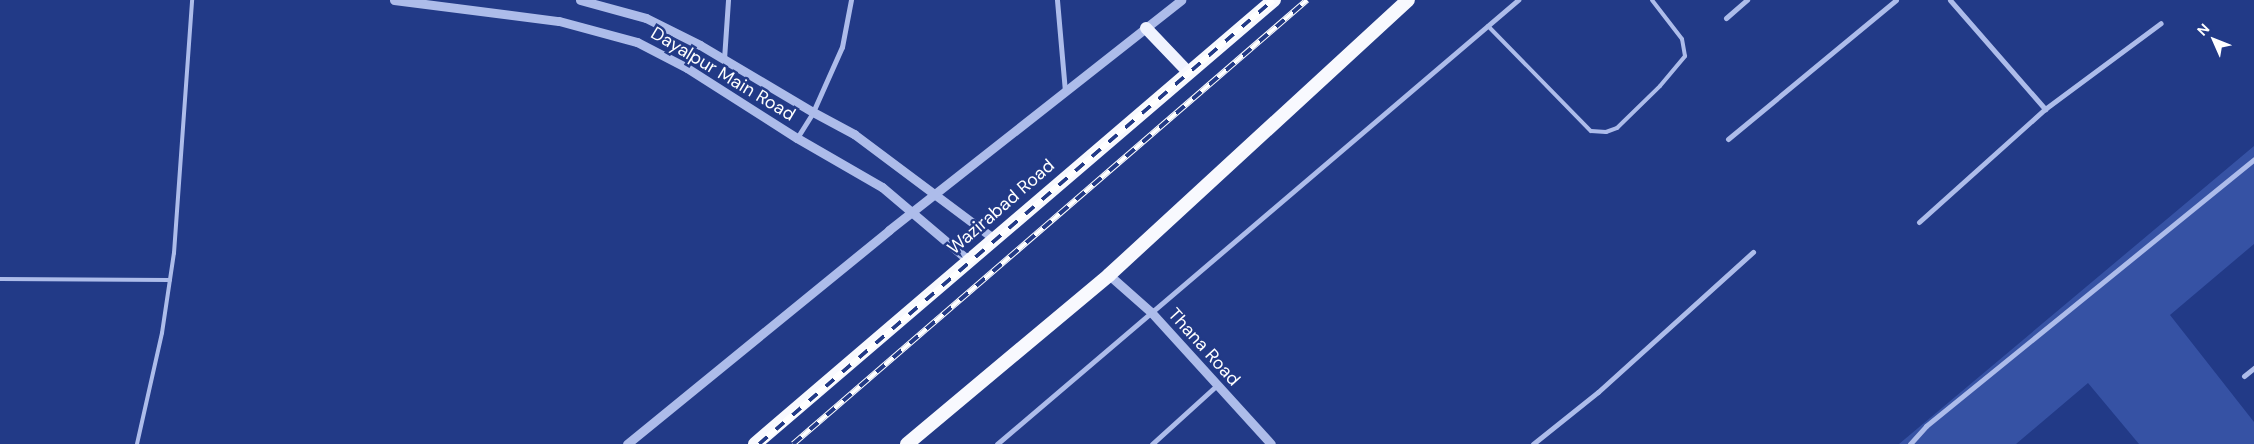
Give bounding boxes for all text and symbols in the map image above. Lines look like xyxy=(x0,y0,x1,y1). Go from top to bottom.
north arrow xyxy=(2189,15,2239,65)
text: N xyxy=(2193,20,2213,40)
street label: Dayalpur Main Road xyxy=(647,22,799,126)
street label: Wazirabad Road xyxy=(943,155,1059,259)
street label: Thana Road xyxy=(1164,304,1244,390)

